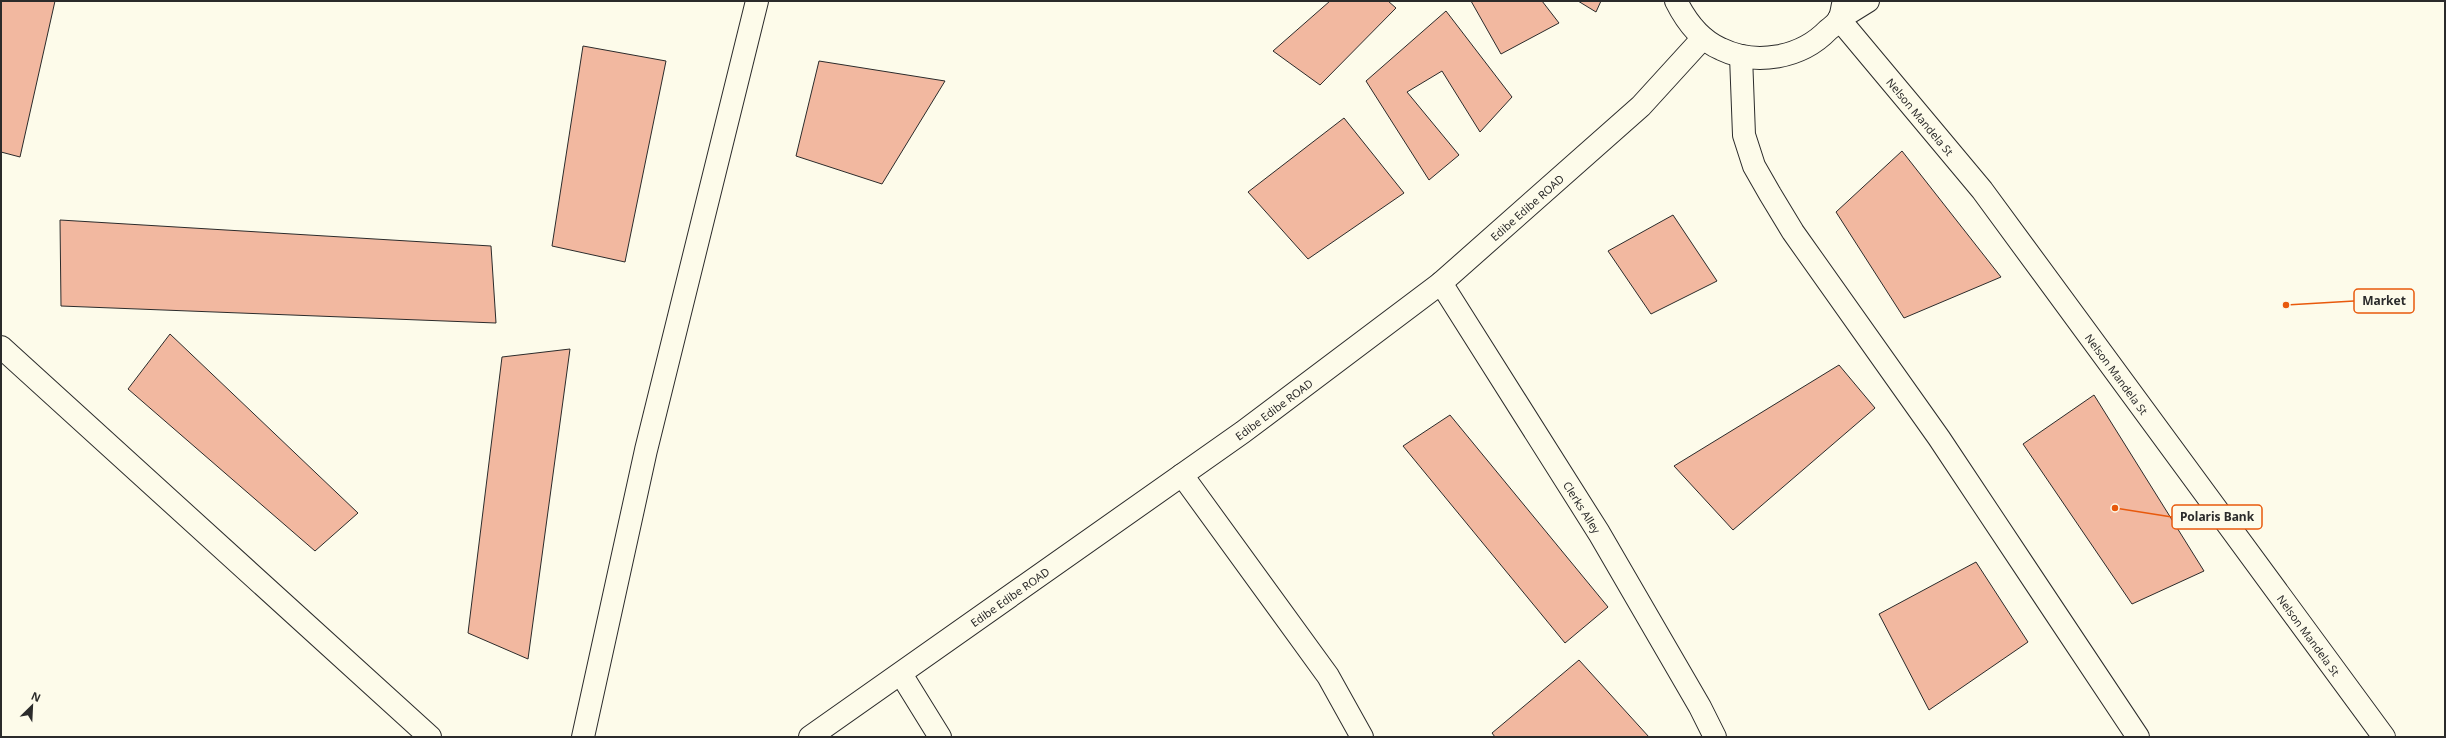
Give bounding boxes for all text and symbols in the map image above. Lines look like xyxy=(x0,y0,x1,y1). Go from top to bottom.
street label: Nelson Mandela St xyxy=(1884,74,1957,158)
street label: Edibe Edibe ROAD xyxy=(1487,170,1567,244)
callout: Market xyxy=(2354,289,2414,313)
text: Market xyxy=(2362,292,2406,309)
street label: Nelson Mandela St xyxy=(2082,330,2152,417)
street label: Edibe Edibe ROAD xyxy=(1232,375,1316,443)
street label: Clerks Alley xyxy=(1560,478,1605,536)
callout: Polaris Bank xyxy=(2172,505,2262,529)
text: Polaris Bank xyxy=(2180,508,2255,525)
street label: Edibe Edibe ROAD xyxy=(967,563,1052,630)
street label: Nelson Mandela St xyxy=(2274,591,2344,678)
north arrow xyxy=(12,686,52,726)
text: N xyxy=(29,688,43,705)

